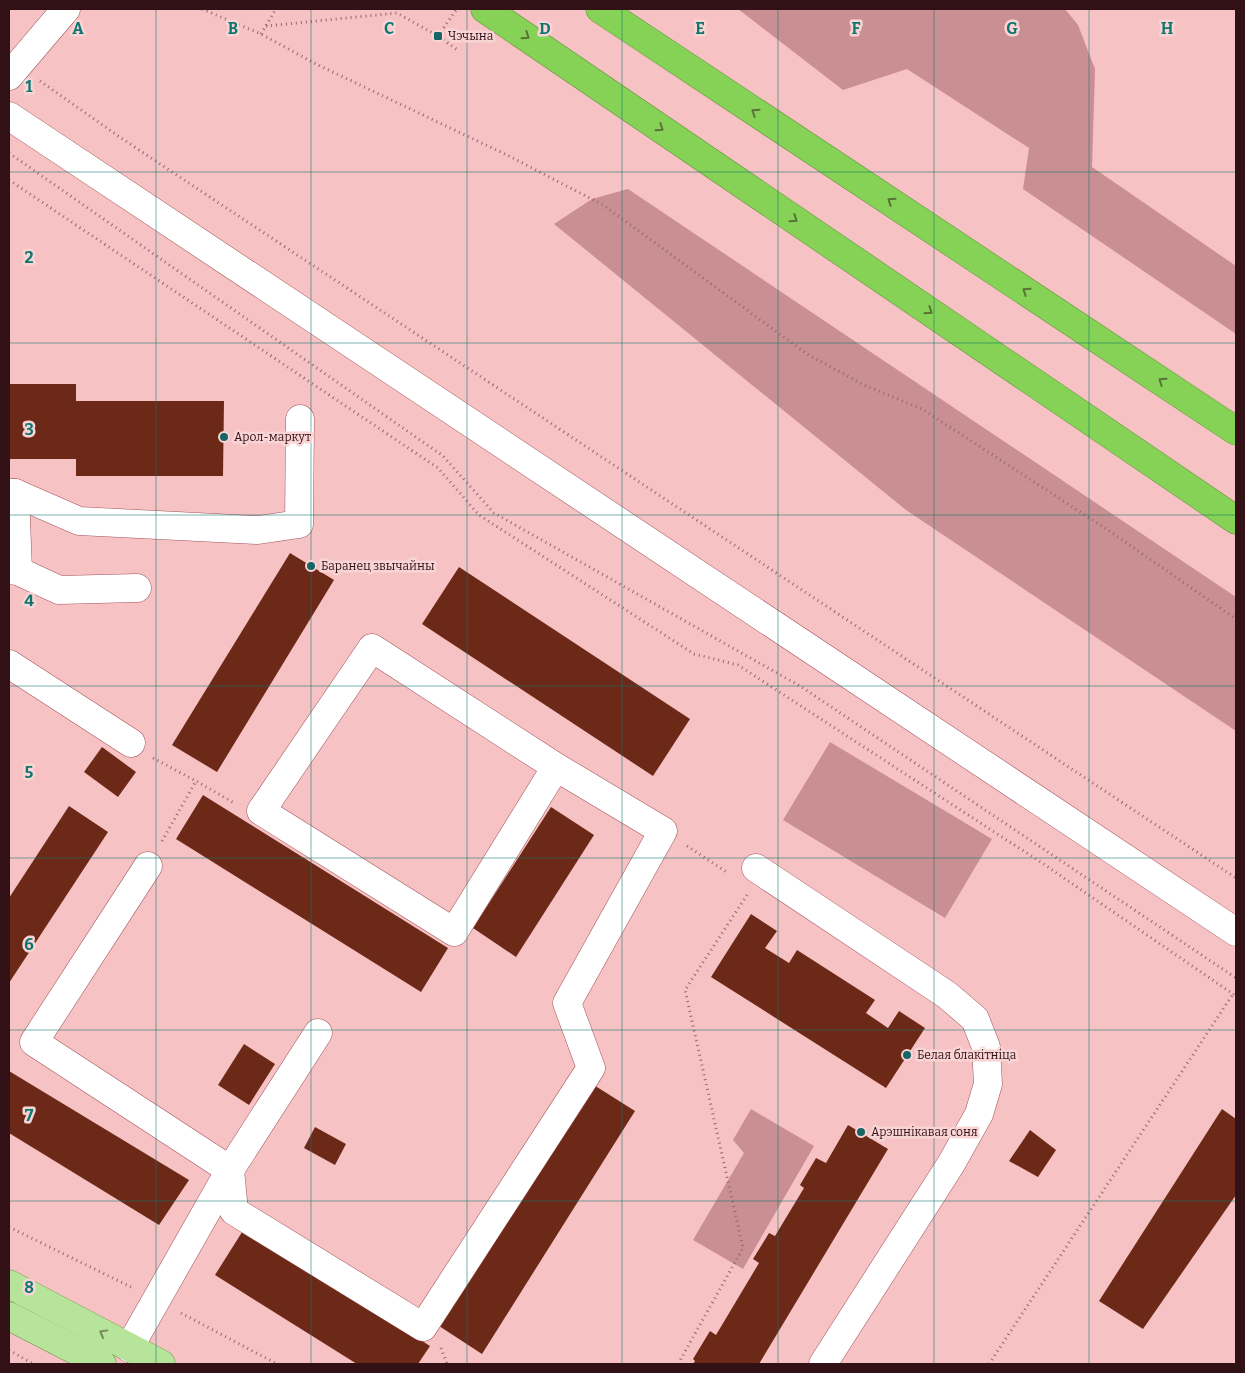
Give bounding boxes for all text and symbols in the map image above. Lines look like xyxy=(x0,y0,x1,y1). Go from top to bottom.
text: A xyxy=(72,19,84,38)
text: B xyxy=(228,19,238,38)
text: C xyxy=(384,19,394,38)
text: D xyxy=(539,19,551,38)
text: E xyxy=(695,19,705,38)
text: F xyxy=(852,19,861,38)
text: G xyxy=(1006,19,1018,38)
text: H xyxy=(1161,19,1174,38)
place label: Чэчына xyxy=(448,29,494,43)
marker: Чэчына xyxy=(432,30,444,42)
one-way arrow xyxy=(520,30,529,39)
text: 1 xyxy=(26,77,33,96)
one-way arrow xyxy=(751,109,761,118)
one-way arrow xyxy=(654,122,664,131)
one-way arrow xyxy=(887,198,896,208)
one-way arrow xyxy=(789,213,798,222)
text: 2 xyxy=(24,248,34,267)
one-way arrow xyxy=(1022,288,1032,297)
one-way arrow xyxy=(923,304,932,314)
one-way arrow xyxy=(1158,378,1167,387)
text: 3 xyxy=(24,420,34,439)
place label: Арол-маркут xyxy=(234,430,311,444)
marker: Арол-маркут xyxy=(218,431,230,443)
place label: Баранец звычайны xyxy=(321,559,435,573)
marker: Баранец звычайны xyxy=(305,560,317,572)
text: 4 xyxy=(24,591,34,610)
text: 5 xyxy=(25,763,34,782)
text: 6 xyxy=(24,935,34,954)
place label: Белая блакітніца xyxy=(917,1048,1017,1062)
marker: Белая блакітніца xyxy=(901,1049,913,1061)
text: 7 xyxy=(25,1106,34,1125)
place label: Арэшнікавая соня xyxy=(871,1125,978,1139)
marker: Арэшнікавая соня xyxy=(855,1126,867,1138)
text: 8 xyxy=(24,1278,34,1297)
one-way arrow xyxy=(99,1329,108,1339)

